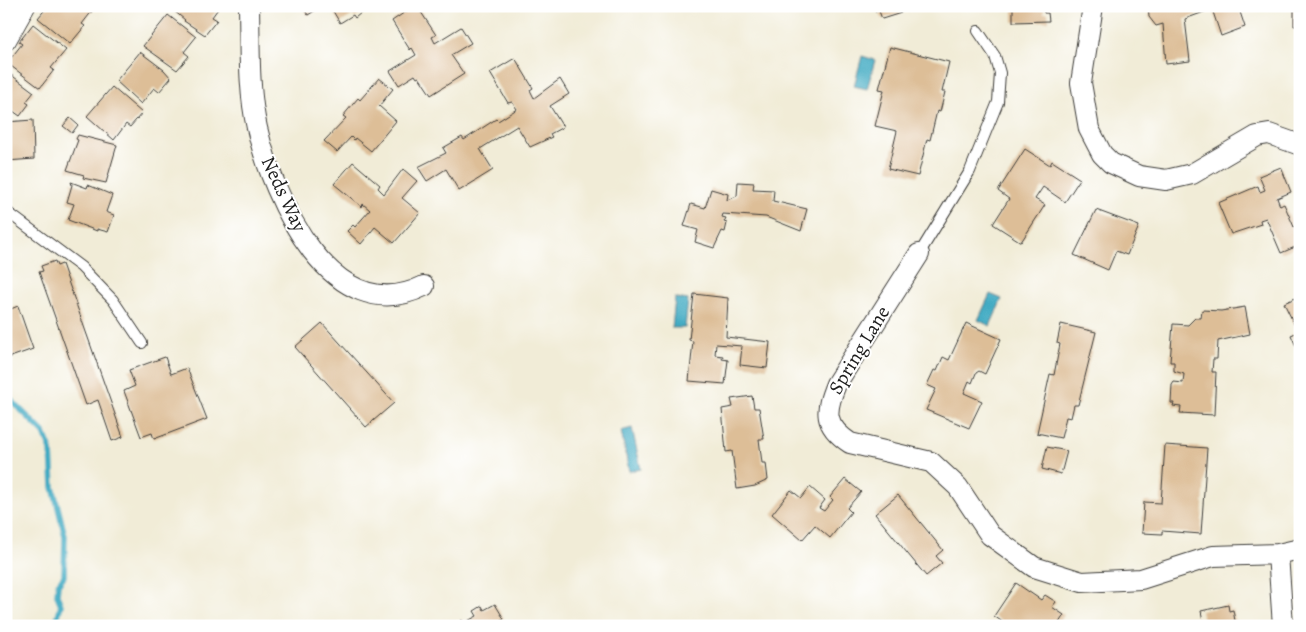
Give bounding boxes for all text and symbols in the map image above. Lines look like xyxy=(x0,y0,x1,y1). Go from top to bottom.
street label: Neds Way xyxy=(255,152,314,237)
street label: Spring Lane xyxy=(822,301,896,399)

